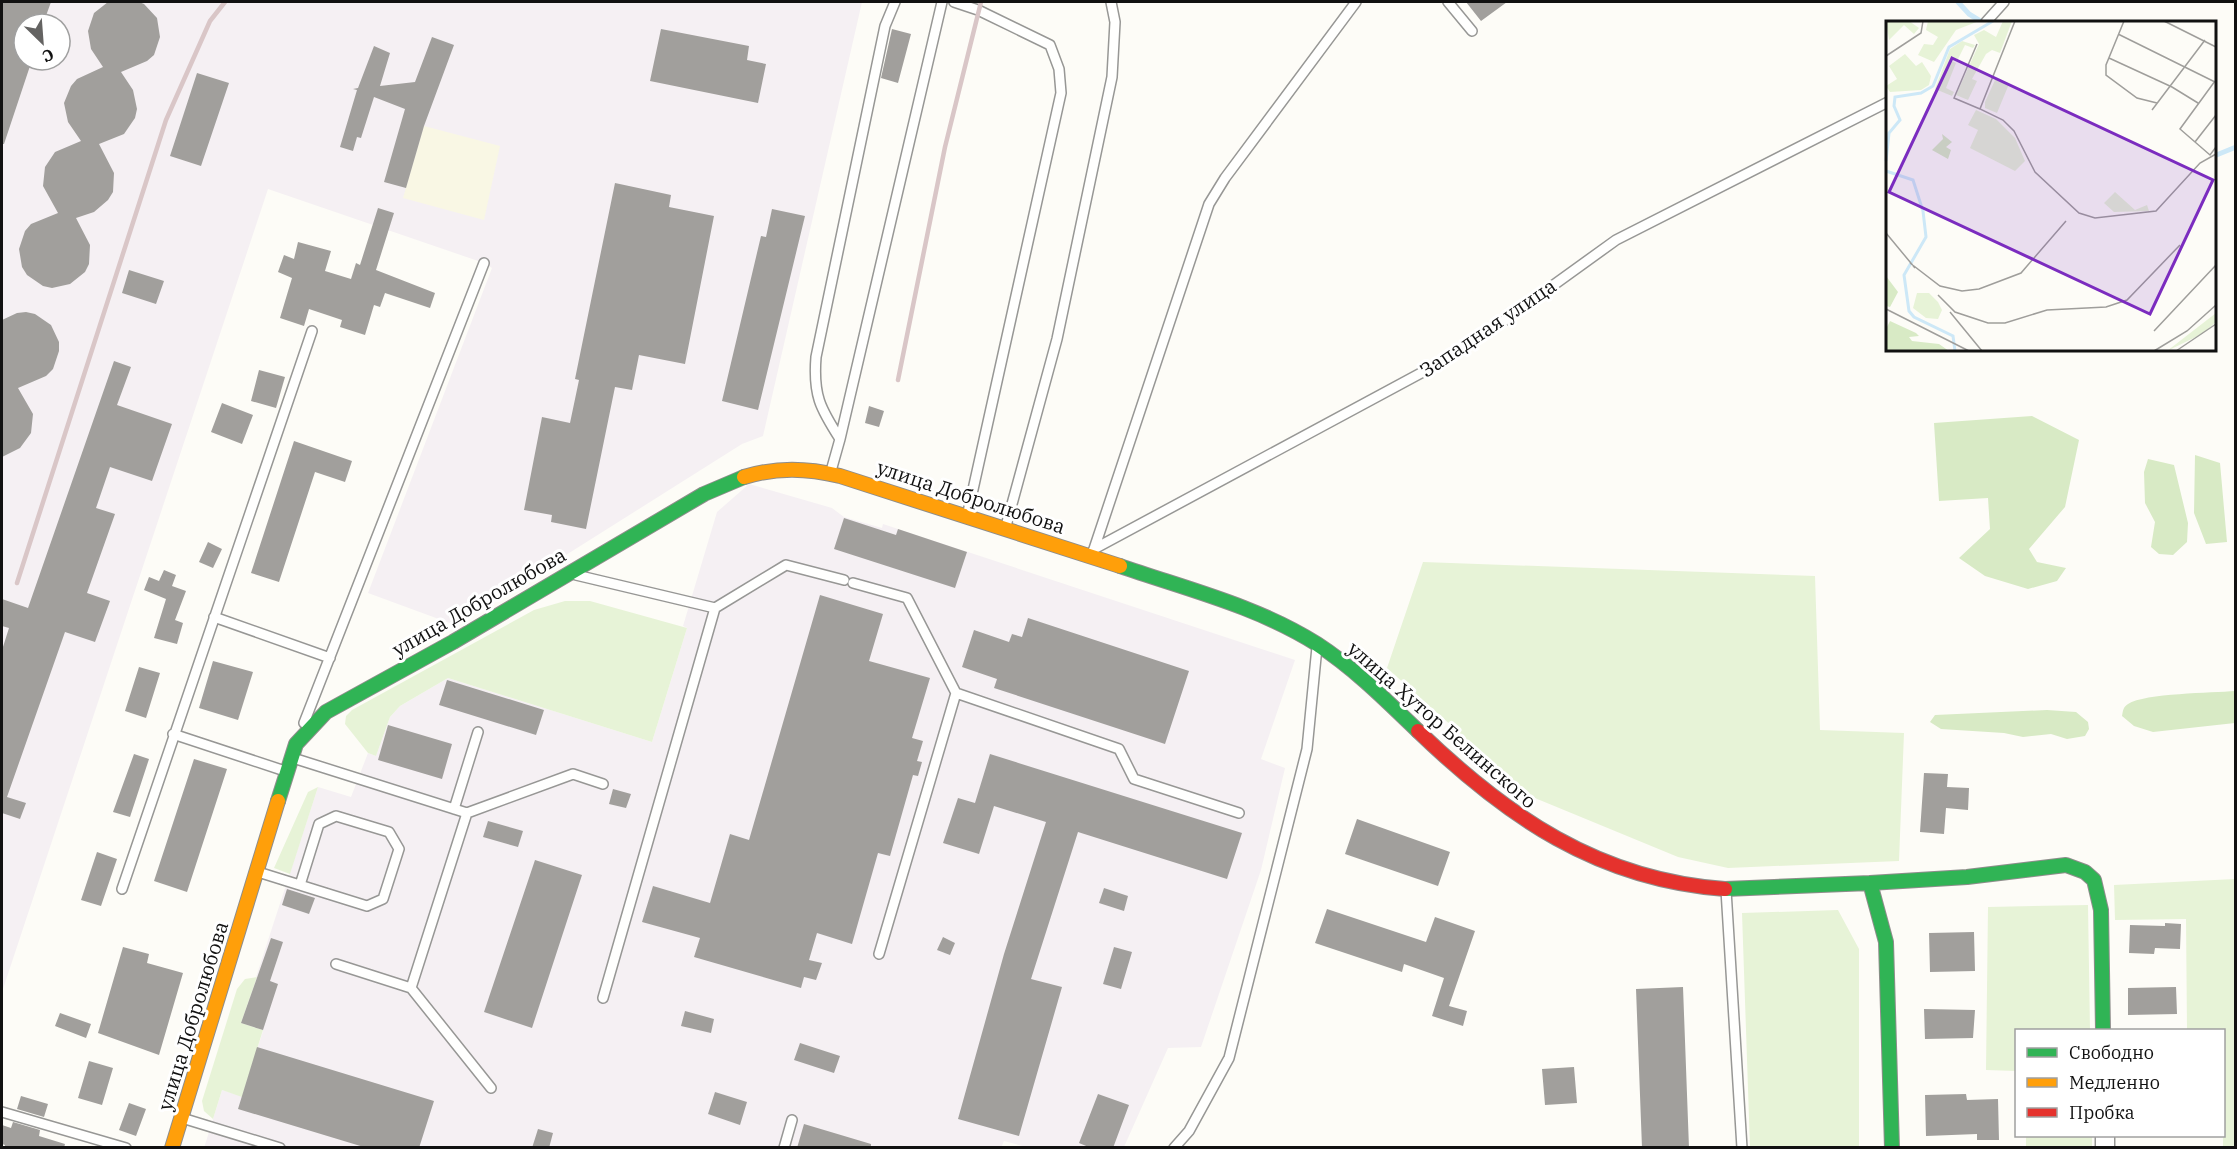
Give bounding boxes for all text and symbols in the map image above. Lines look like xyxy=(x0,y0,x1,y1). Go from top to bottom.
north arrow xyxy=(12,12,72,72)
inset map xyxy=(1886,21,2216,351)
text: С xyxy=(39,44,57,67)
street label: Западная улица xyxy=(1414,272,1561,383)
street label: улица Добролюбова xyxy=(874,453,1069,540)
street label: улица Добролюбова xyxy=(387,541,571,662)
street label: улица Хутор Белинского xyxy=(1342,635,1543,814)
street label: улица Добролюбова xyxy=(151,918,234,1114)
legend xyxy=(2015,1029,2225,1137)
text: Свободно xyxy=(2069,1041,2154,1064)
text: Медленно xyxy=(2069,1071,2160,1094)
text: Пробка xyxy=(2069,1101,2135,1124)

